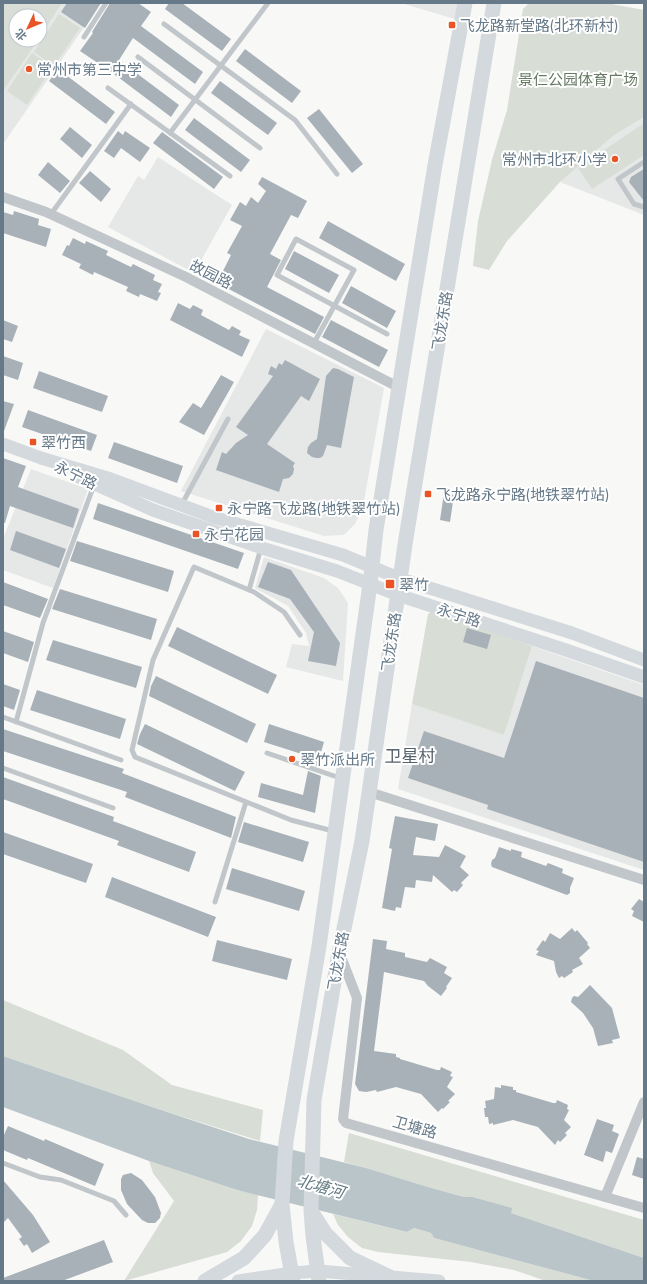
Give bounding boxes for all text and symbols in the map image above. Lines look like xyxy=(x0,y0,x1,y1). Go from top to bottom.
north arrow xyxy=(8,8,48,48)
place label: 飞龙路新堂路(北环新村) xyxy=(460,14,618,37)
marker: 飞龙路新堂路(北环新村) xyxy=(447,20,457,30)
text: 北 xyxy=(11,25,30,44)
place label: 常州市第三中学 xyxy=(37,58,142,81)
marker: 常州市第三中学 xyxy=(24,64,34,74)
park label: 景仁公园体育广场 xyxy=(518,68,638,91)
place label: 常州市北环小学 xyxy=(502,148,607,171)
marker: 常州市北环小学 xyxy=(610,154,620,164)
street label: 故园路 xyxy=(186,254,236,294)
street label: 飞龙东路 xyxy=(426,290,458,352)
place label: 翠竹西 xyxy=(41,431,86,454)
marker: 翠竹西 xyxy=(28,437,38,447)
street label: 永宁路 xyxy=(51,455,101,495)
place label: 飞龙路永宁路(地铁翠竹站) xyxy=(436,483,609,506)
marker: 飞龙路永宁路(地铁翠竹站) xyxy=(423,489,433,499)
place label: 永宁路飞龙路(地铁翠竹站) xyxy=(227,497,400,520)
marker: 永宁路飞龙路(地铁翠竹站) xyxy=(214,503,224,513)
place label: 永宁花园 xyxy=(204,523,264,546)
marker: 永宁花园 xyxy=(191,529,201,539)
place label: 翠竹 xyxy=(399,573,429,596)
marker: 翠竹 xyxy=(384,578,396,590)
street label: 永宁路 xyxy=(434,597,484,633)
street label: 飞龙东路 xyxy=(375,611,407,673)
district label: 卫星村 xyxy=(385,743,436,769)
place label: 翠竹派出所 xyxy=(300,748,375,771)
marker: 翠竹派出所 xyxy=(287,754,297,764)
street label: 飞龙东路 xyxy=(321,929,355,993)
street label: 卫塘路 xyxy=(390,1110,440,1144)
water label: 北塘河 xyxy=(295,1168,350,1205)

